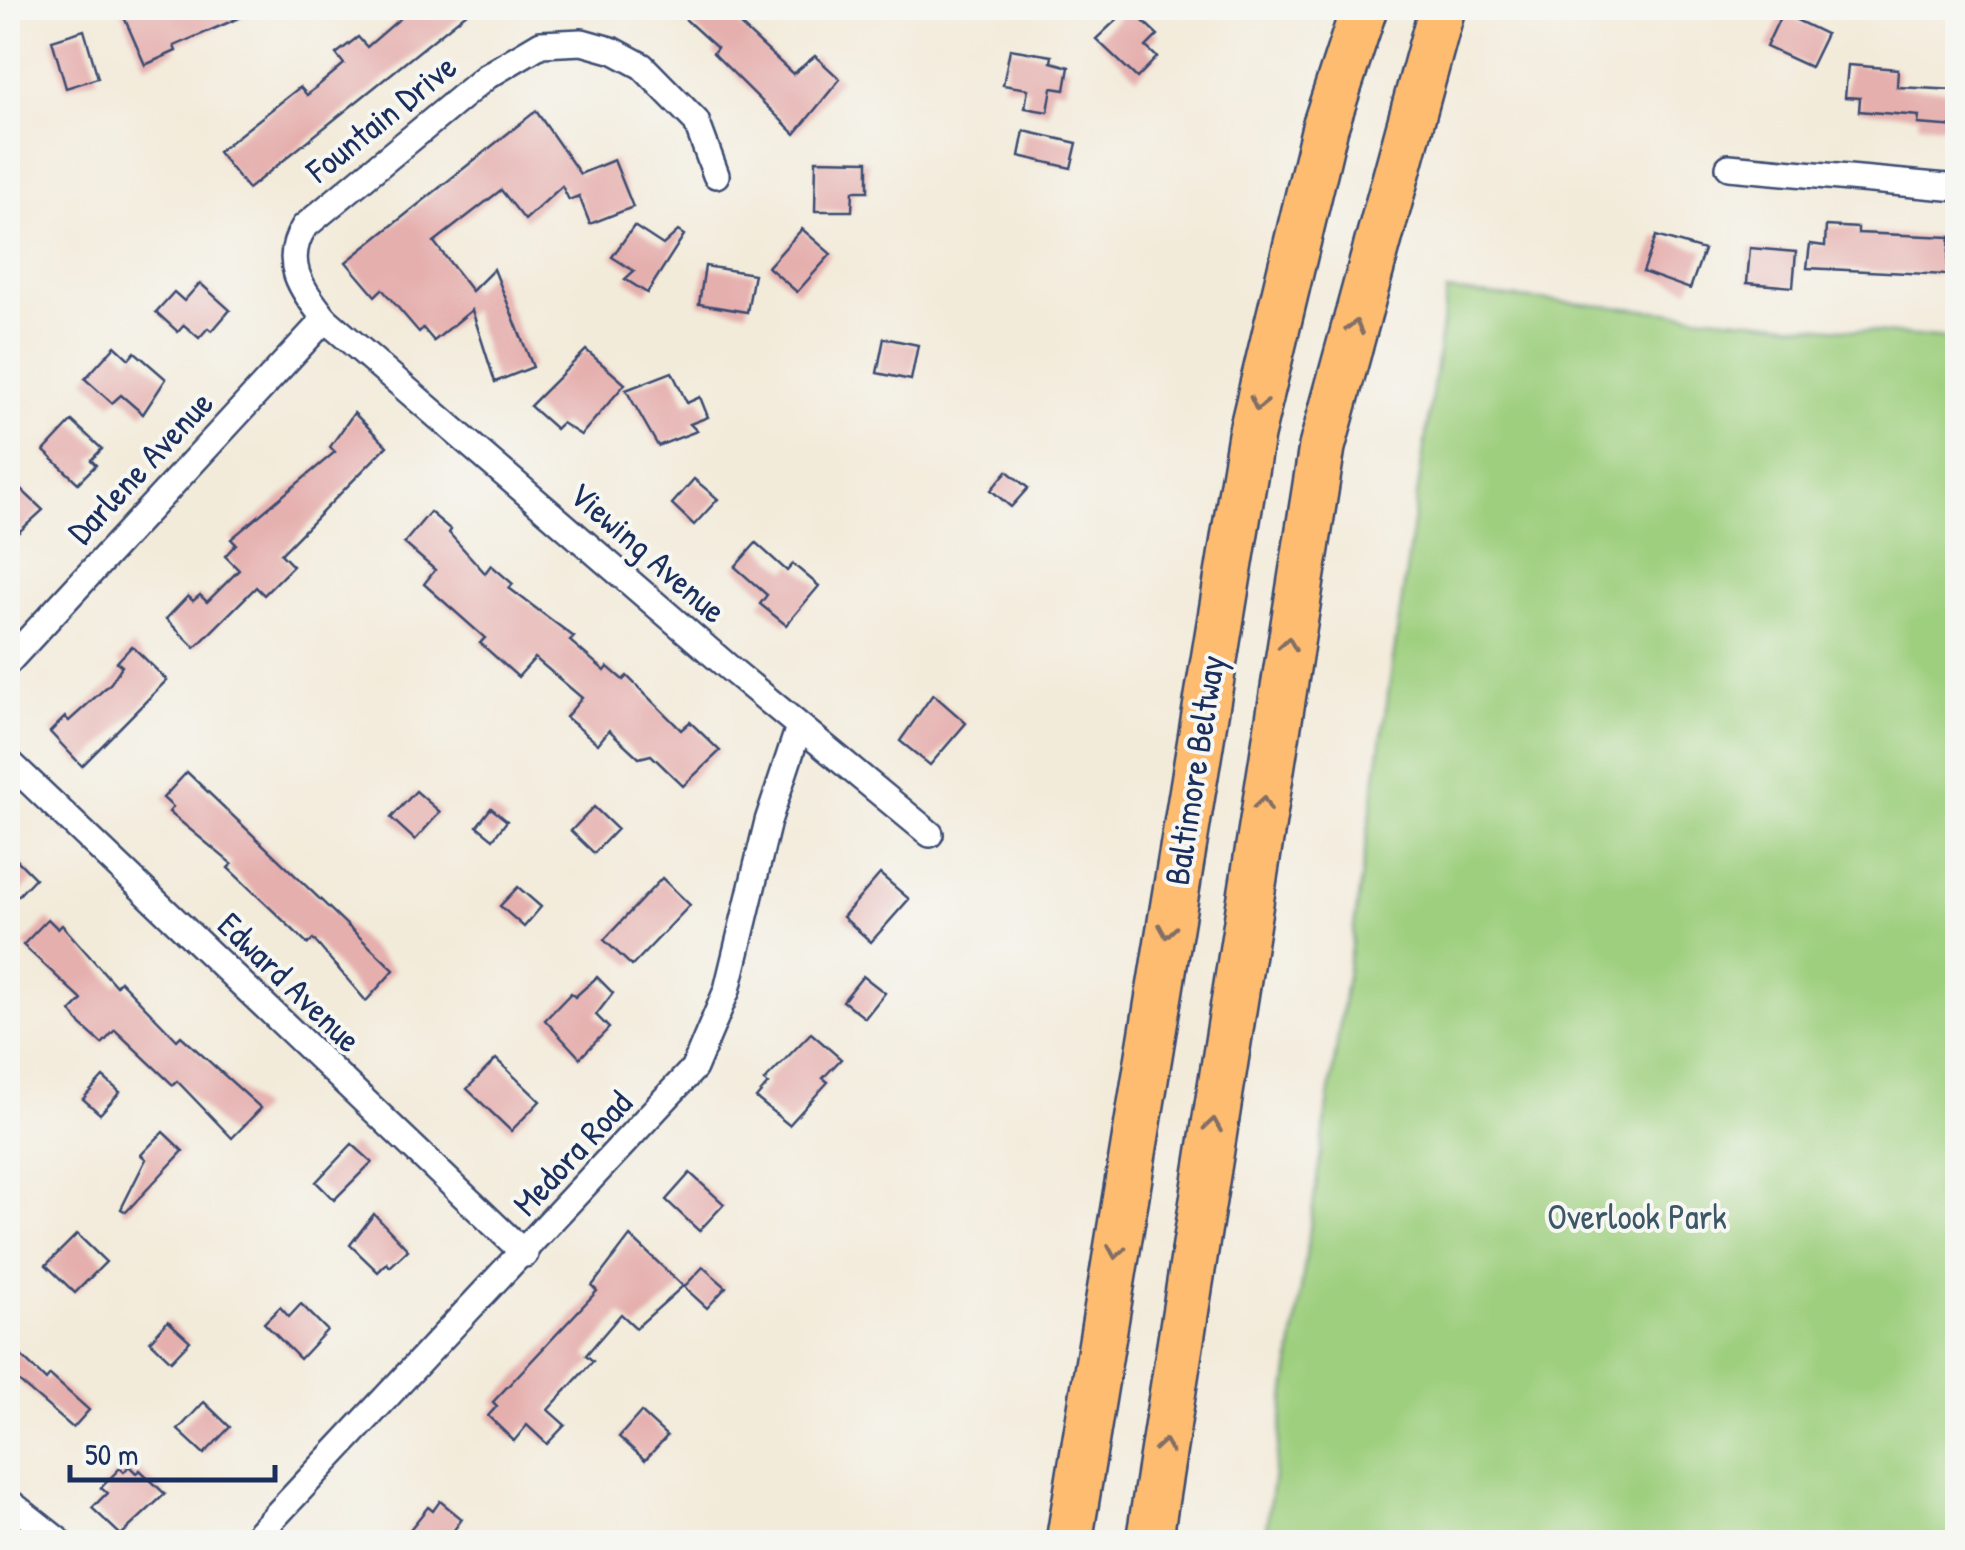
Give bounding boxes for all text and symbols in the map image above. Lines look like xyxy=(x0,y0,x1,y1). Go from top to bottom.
street label: Fountain Drive xyxy=(295,43,466,194)
one-way arrow xyxy=(1344,319,1365,336)
street label: Darlene Avenue xyxy=(57,380,223,554)
one-way arrow xyxy=(1249,395,1270,412)
street label: Viewing Avenue xyxy=(559,471,737,633)
one-way arrow xyxy=(1276,636,1297,653)
street label: Baltimore Beltway xyxy=(1153,652,1235,888)
one-way arrow xyxy=(1251,795,1272,812)
street label: Edward Avenue xyxy=(208,902,372,1063)
one-way arrow xyxy=(1157,923,1178,939)
street label: Medora Road xyxy=(502,1080,642,1226)
one-way arrow xyxy=(1202,1117,1223,1133)
park label: Overlook Park xyxy=(1547,1193,1727,1240)
one-way arrow xyxy=(1106,1243,1127,1260)
scale bar xyxy=(70,1420,275,1482)
text: 50 m xyxy=(85,1434,138,1474)
one-way arrow xyxy=(1153,1438,1174,1454)

